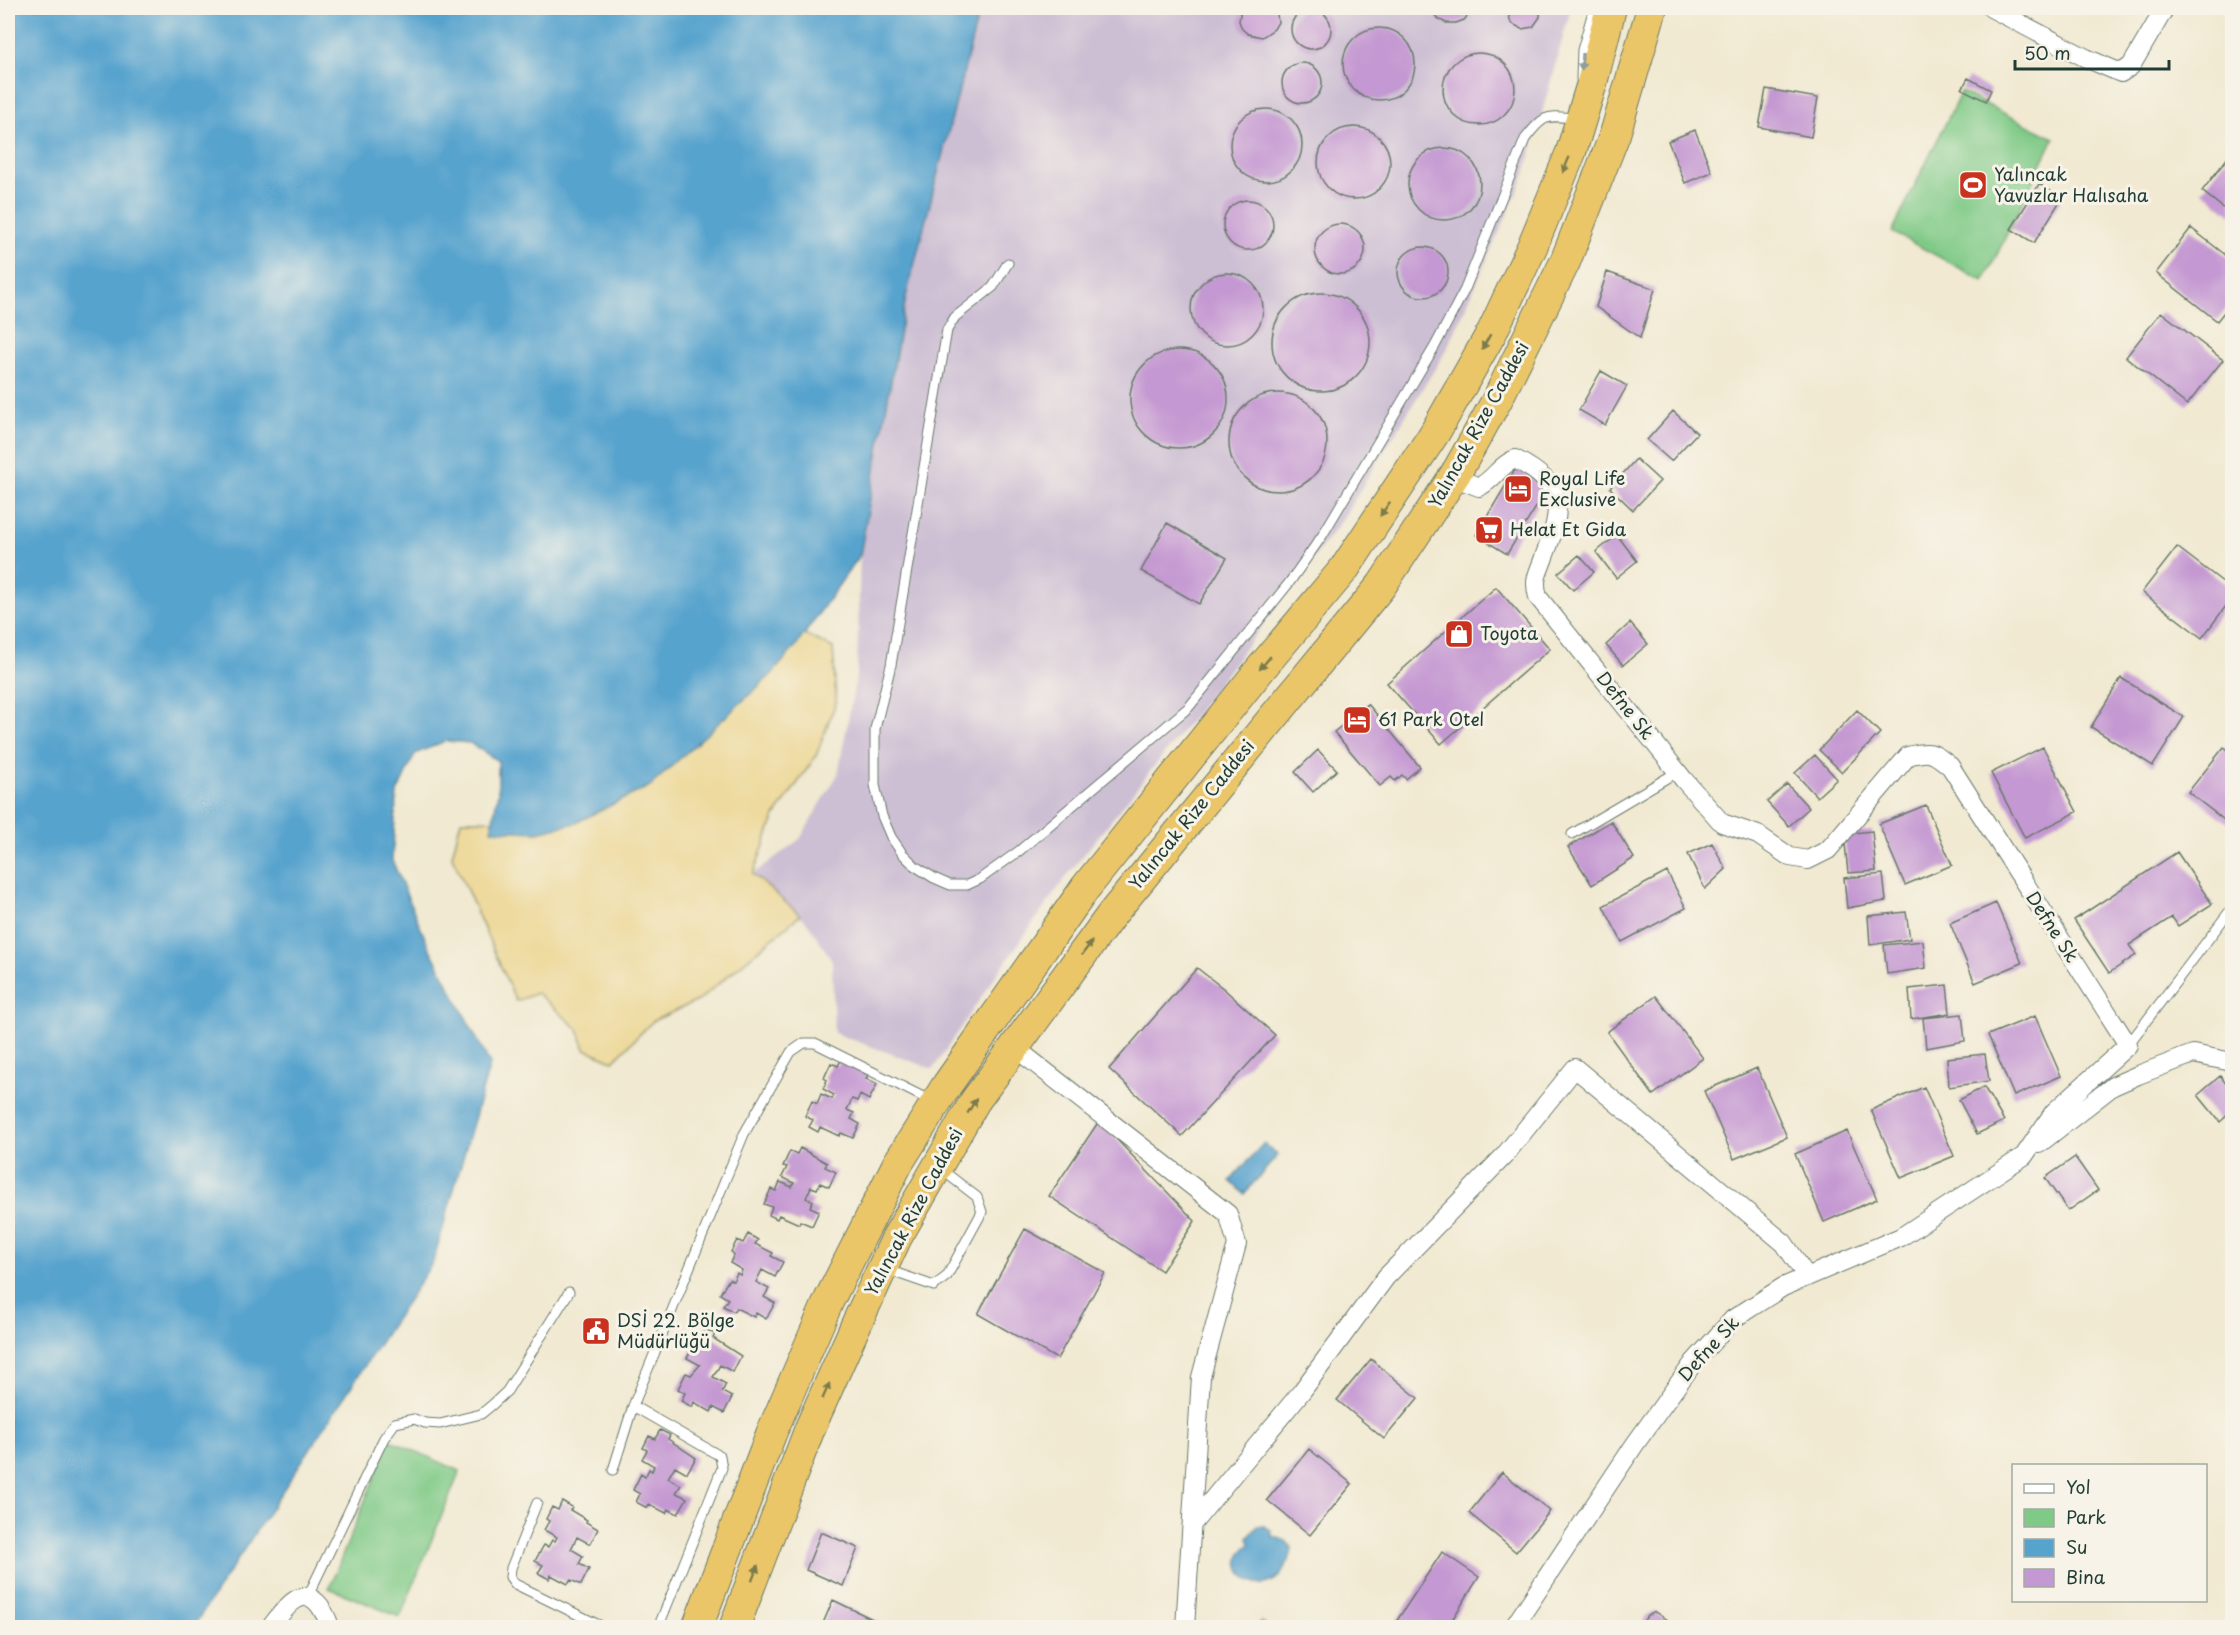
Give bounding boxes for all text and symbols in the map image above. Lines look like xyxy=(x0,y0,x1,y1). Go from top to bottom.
scale bar xyxy=(2015,33,2170,71)
text: 50 m xyxy=(2024,39,2071,66)
one-way arrow xyxy=(1577,52,1586,71)
one-way arrow xyxy=(1561,156,1571,174)
place label: Yalıncak Yavuzlar Halısaha xyxy=(1994,160,2149,208)
sports icon: Yalıncak Yavuzlar Halısaha xyxy=(1957,169,1989,201)
one-way arrow xyxy=(1481,334,1491,351)
street label: Yalıncak Rize Caddesi xyxy=(1421,336,1535,512)
place label: Royal Life Exclusive xyxy=(1539,464,1625,512)
hotel icon: Royal Life Exclusive xyxy=(1502,473,1534,505)
one-way arrow xyxy=(1380,501,1391,517)
supermarket icon: Helat Et Gida xyxy=(1473,514,1505,546)
place label: Helat Et Gida xyxy=(1510,515,1627,542)
shop icon: Toyota xyxy=(1443,618,1475,650)
place label: Toyota xyxy=(1480,619,1539,646)
one-way arrow xyxy=(1259,655,1272,671)
street label: Defne Sk xyxy=(1591,665,1662,745)
hotel icon: 61 Park Otel xyxy=(1341,704,1373,736)
place label: 61 Park Otel xyxy=(1378,705,1484,732)
street label: Yalıncak Rize Caddesi xyxy=(1122,733,1260,895)
street label: Defne Sk xyxy=(2020,885,2086,967)
one-way arrow xyxy=(1080,941,1092,956)
one-way arrow xyxy=(967,1098,978,1114)
street label: Yalıncak Rize Caddesi xyxy=(857,1123,968,1300)
place label: DSİ 22. Bölge Müdürlüğü xyxy=(617,1306,735,1354)
street label: Defne Sk xyxy=(1671,1309,1745,1387)
public building icon: DSİ 22. Bölge Müdürlüğü xyxy=(580,1315,612,1347)
one-way arrow xyxy=(821,1382,831,1400)
legend xyxy=(2012,1464,2207,1602)
text: Yol xyxy=(2066,1473,2091,1500)
text: Park xyxy=(2066,1503,2106,1530)
text: Su xyxy=(2066,1533,2087,1560)
text: Bina xyxy=(2066,1563,2106,1590)
one-way arrow xyxy=(751,1564,760,1582)

